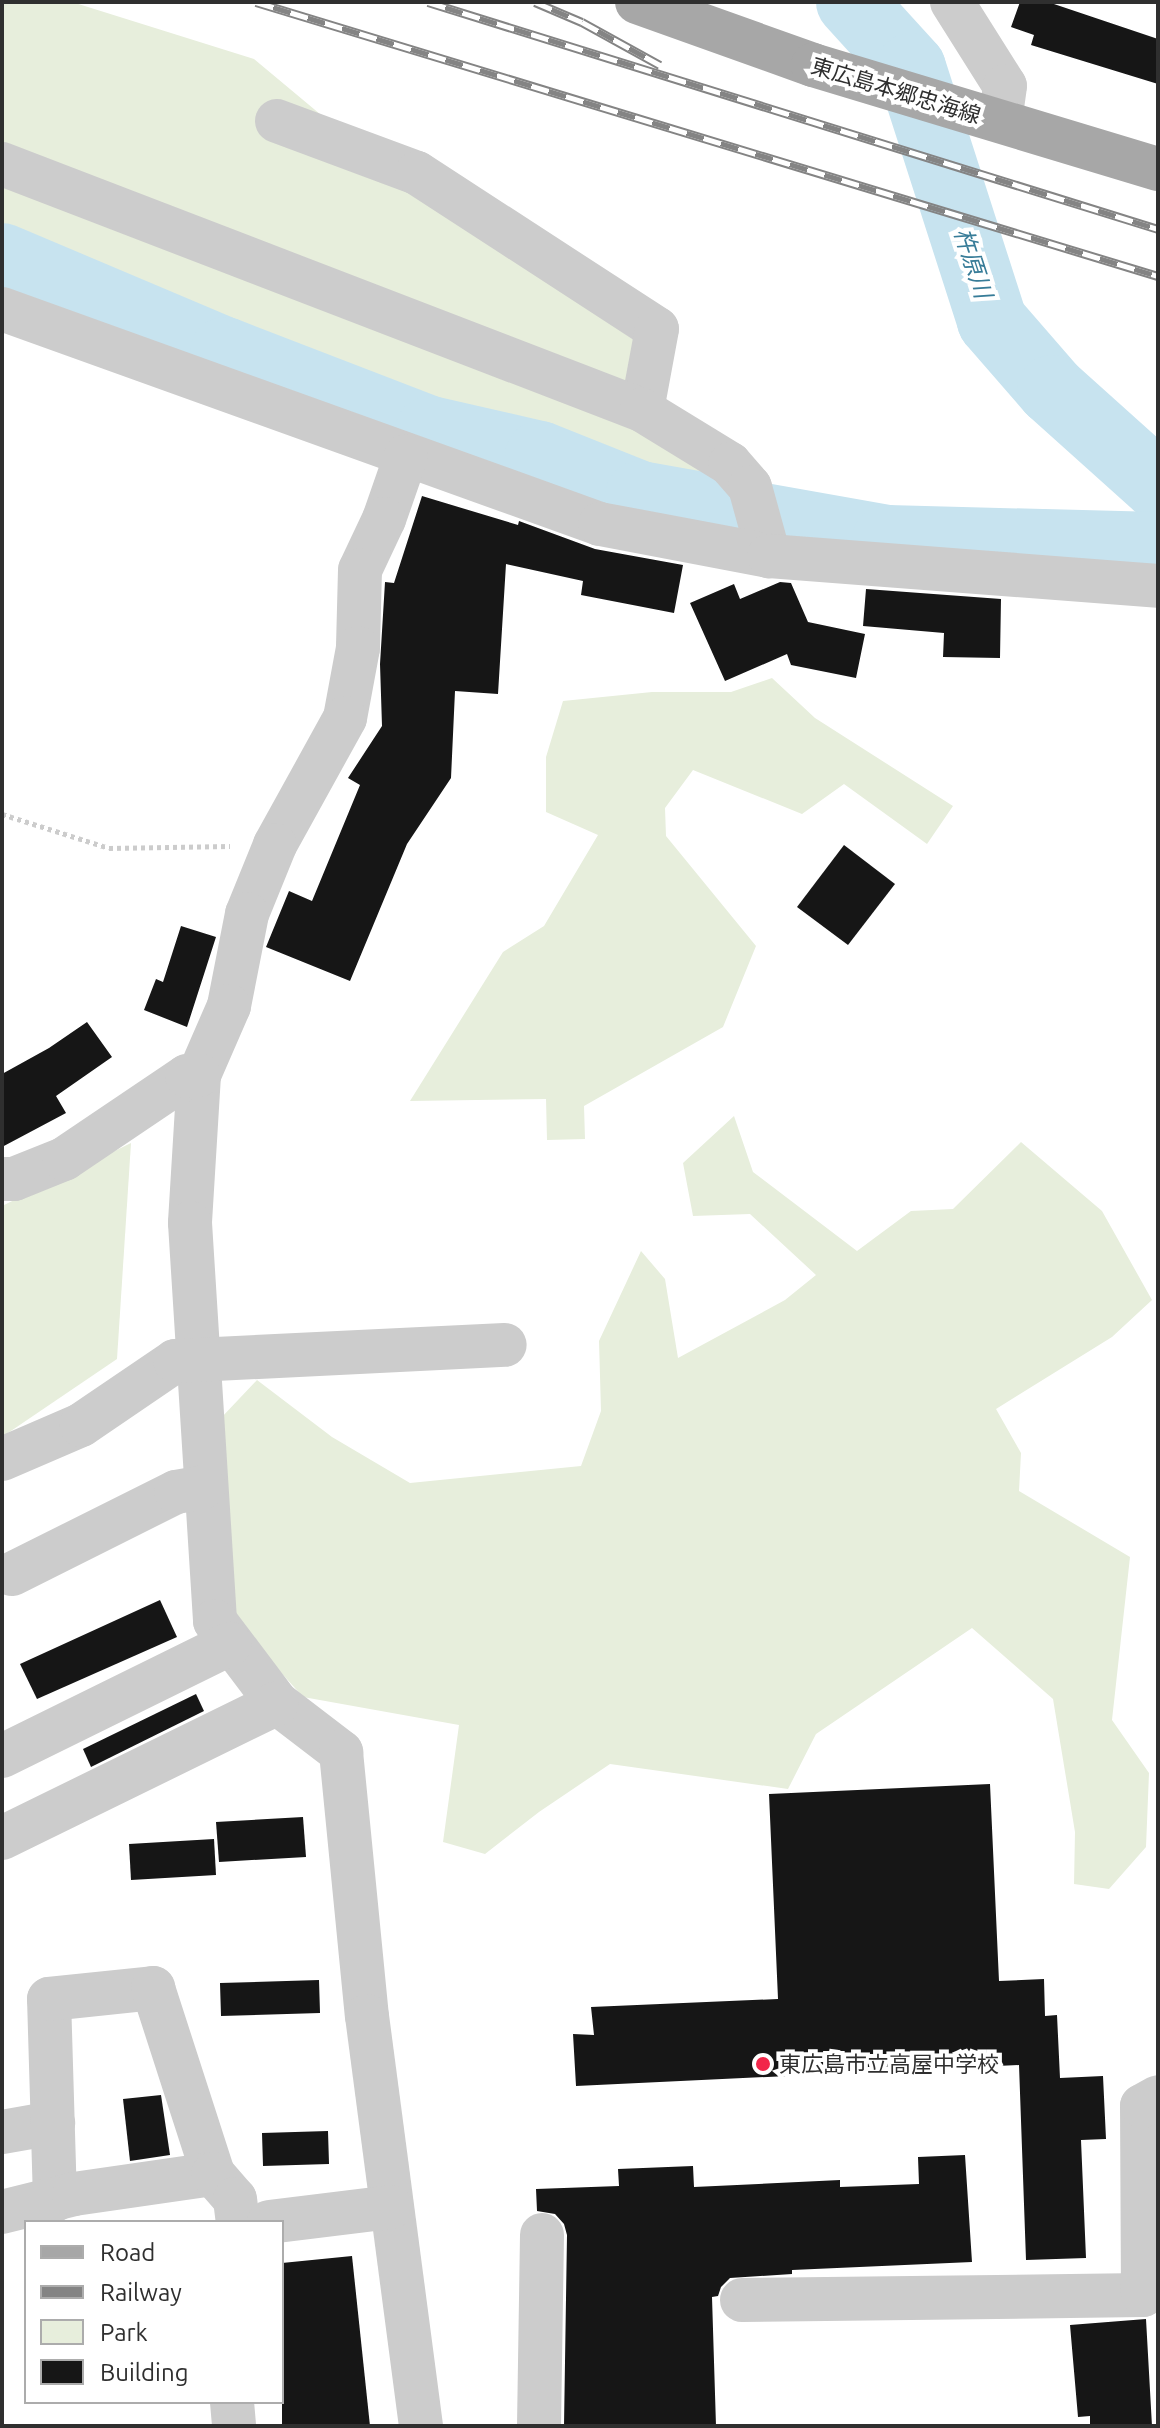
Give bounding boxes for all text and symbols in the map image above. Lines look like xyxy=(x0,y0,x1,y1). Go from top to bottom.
street label: 東広島本郷忠海線 xyxy=(808,52,984,128)
water label: 杵原川 xyxy=(948,224,998,302)
place label: 東広島市立高屋中学校 xyxy=(779,2051,999,2077)
marker: 東広島市立高屋中学校 xyxy=(754,2055,772,2073)
legend xyxy=(24,2220,284,2404)
text: Road xyxy=(100,2239,155,2266)
text: Railway xyxy=(100,2279,182,2306)
text: Park xyxy=(100,2319,148,2346)
text: Building xyxy=(100,2359,188,2386)

